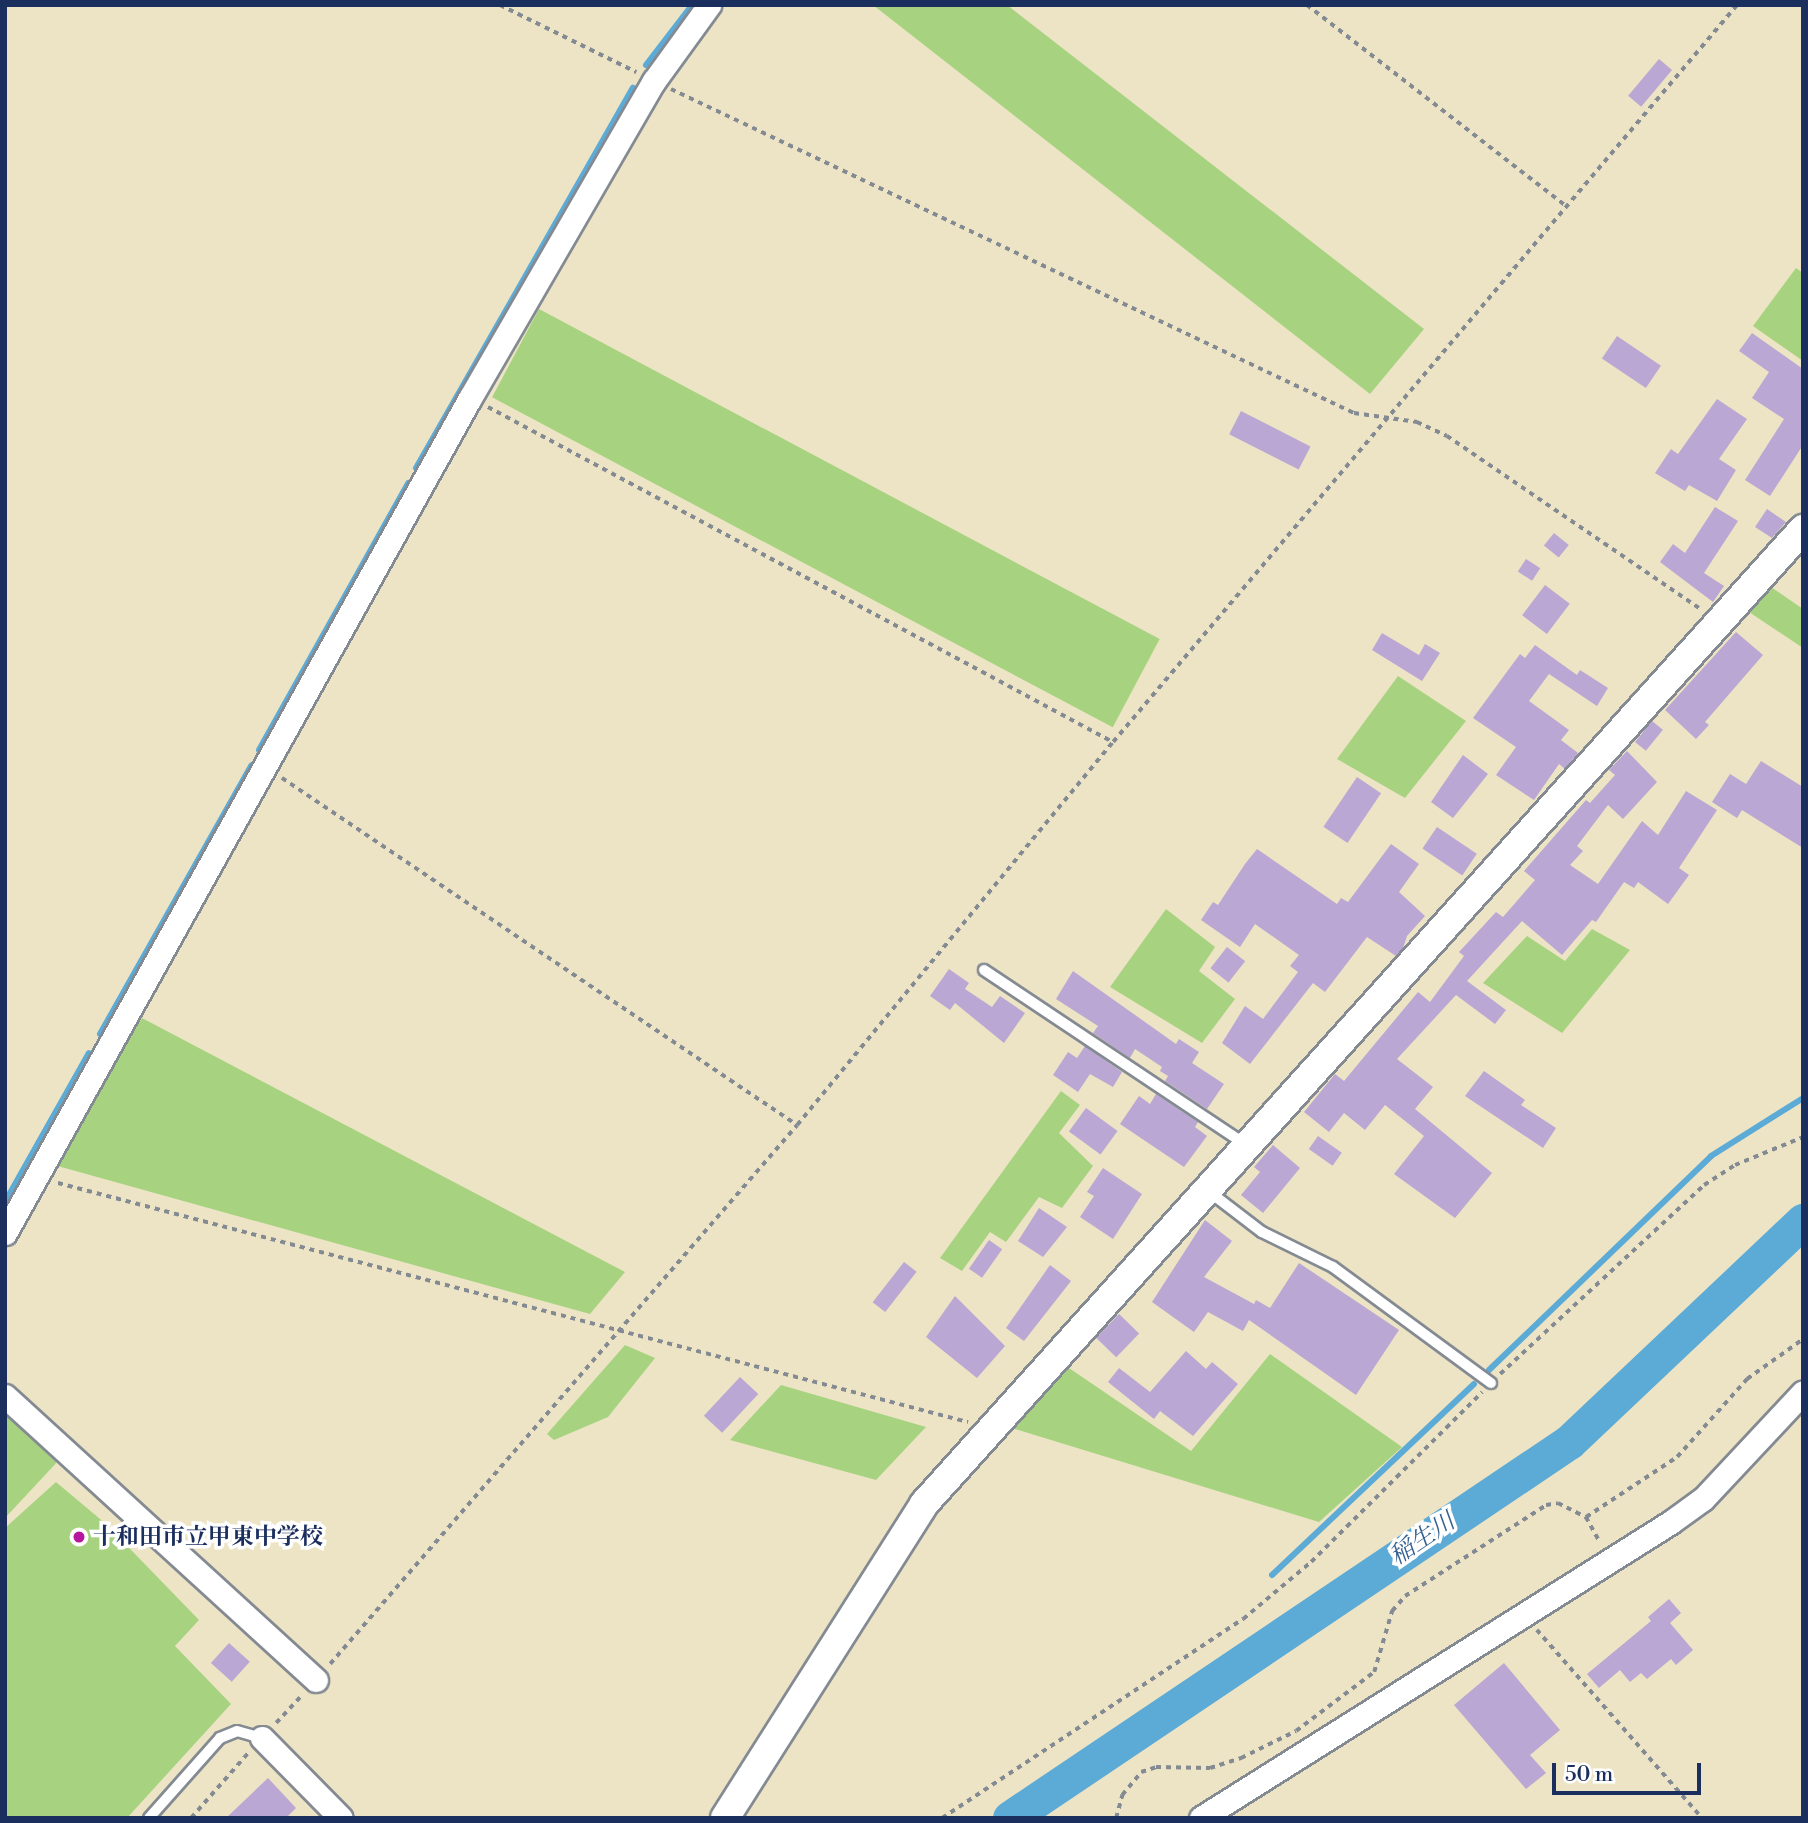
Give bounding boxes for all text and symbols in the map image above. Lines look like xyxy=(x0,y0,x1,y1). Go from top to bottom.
water label: 稲生川 xyxy=(1385,1508,1461,1572)
place label: 十和田市立甲東中学校 xyxy=(93,1523,323,1551)
marker: 十和田市立甲東中学校 xyxy=(71,1529,87,1545)
scale bar xyxy=(1556,1750,1705,1794)
text: 50 m xyxy=(1565,1762,1613,1788)

